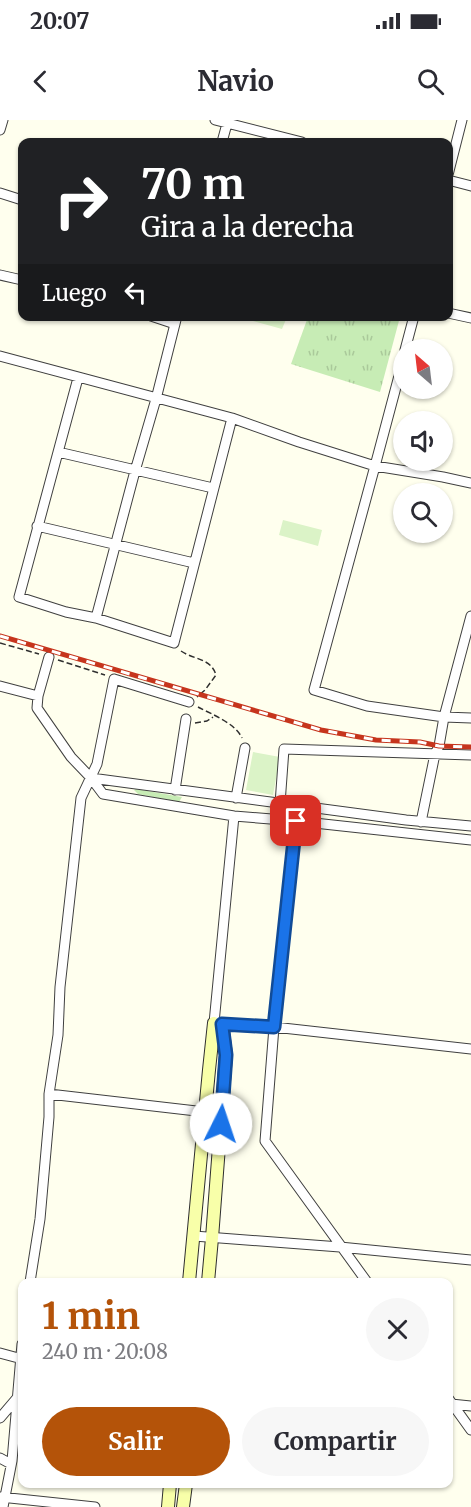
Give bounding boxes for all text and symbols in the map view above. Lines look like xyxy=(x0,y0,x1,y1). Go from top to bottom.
text: 20:07 xyxy=(30,7,90,35)
text: Navio xyxy=(197,64,274,98)
icon: back xyxy=(24,65,57,98)
icon: search xyxy=(414,65,447,98)
text: 70 m xyxy=(141,158,245,210)
icon: right xyxy=(42,162,120,240)
text: Gira a la derecha xyxy=(141,210,354,244)
icon: left xyxy=(119,276,152,309)
text: Luego xyxy=(42,279,107,307)
north arrow xyxy=(393,339,453,399)
map controls xyxy=(393,339,453,543)
button: sound xyxy=(393,411,453,471)
button: search xyxy=(393,483,453,543)
pin xyxy=(270,795,321,846)
icon: arrive xyxy=(279,804,312,837)
position arrow xyxy=(189,1092,253,1156)
text: 1 min xyxy=(42,1294,140,1339)
button: close xyxy=(366,1298,429,1361)
text: 240 m · 20:08 xyxy=(42,1339,168,1364)
button: Salir xyxy=(42,1407,230,1476)
button: Compartir xyxy=(242,1407,429,1476)

